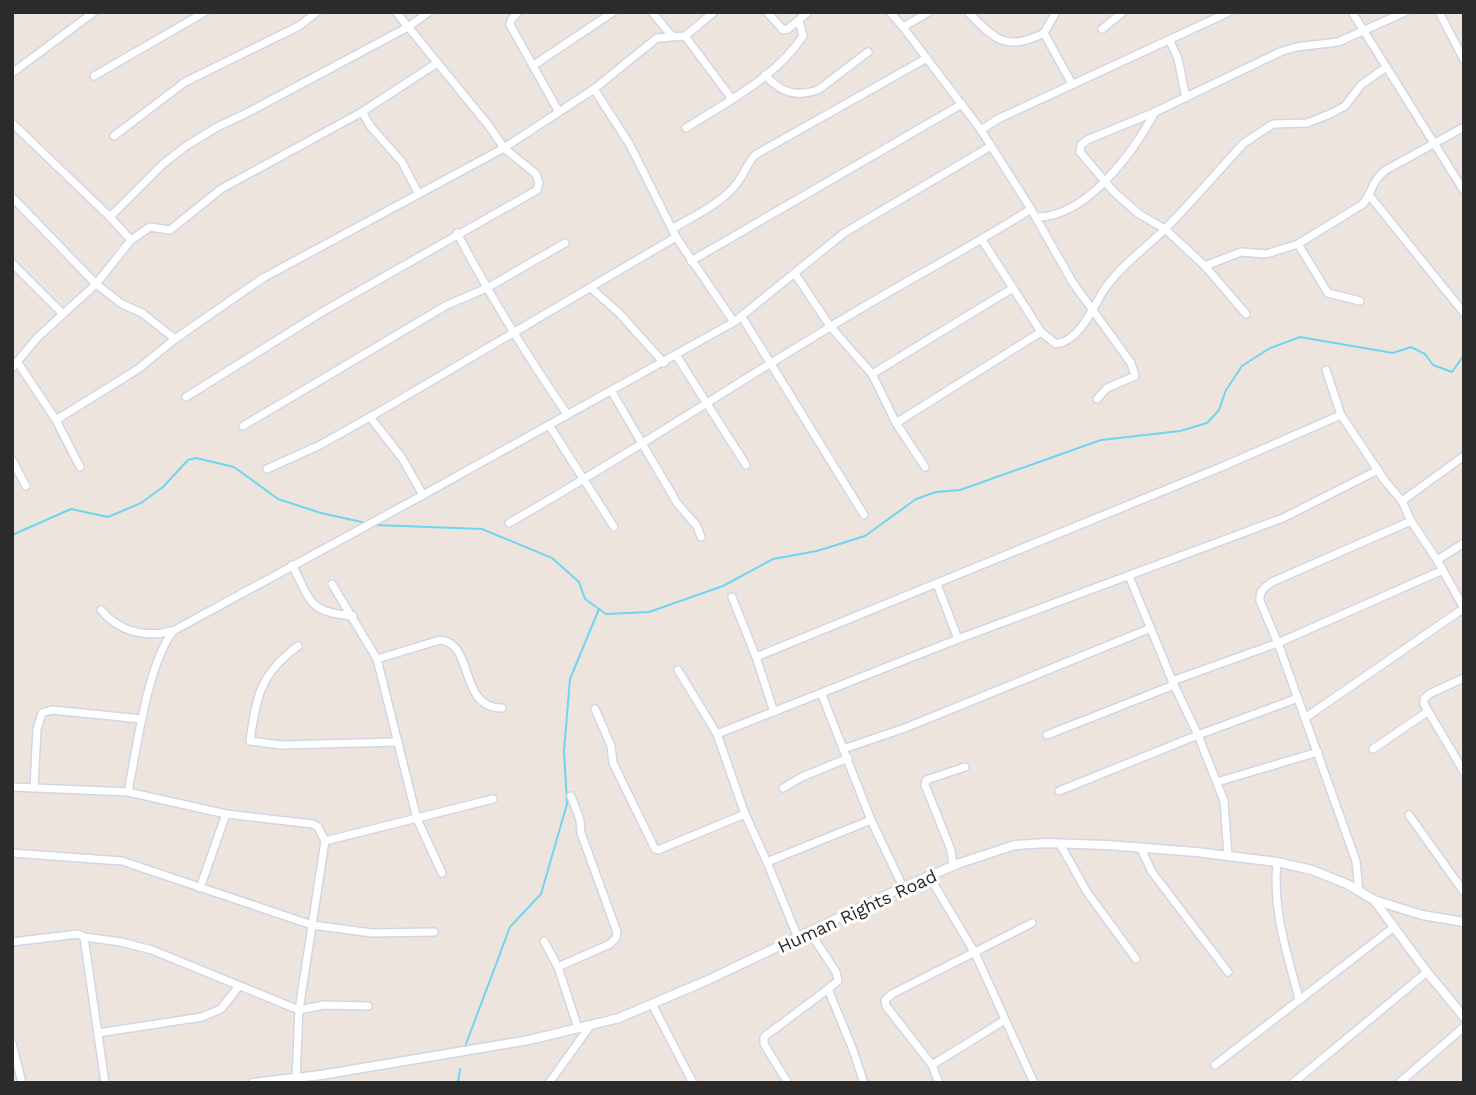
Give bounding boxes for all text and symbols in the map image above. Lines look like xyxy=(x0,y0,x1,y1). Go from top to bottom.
street label: Human Rights Road xyxy=(774,865,940,957)

